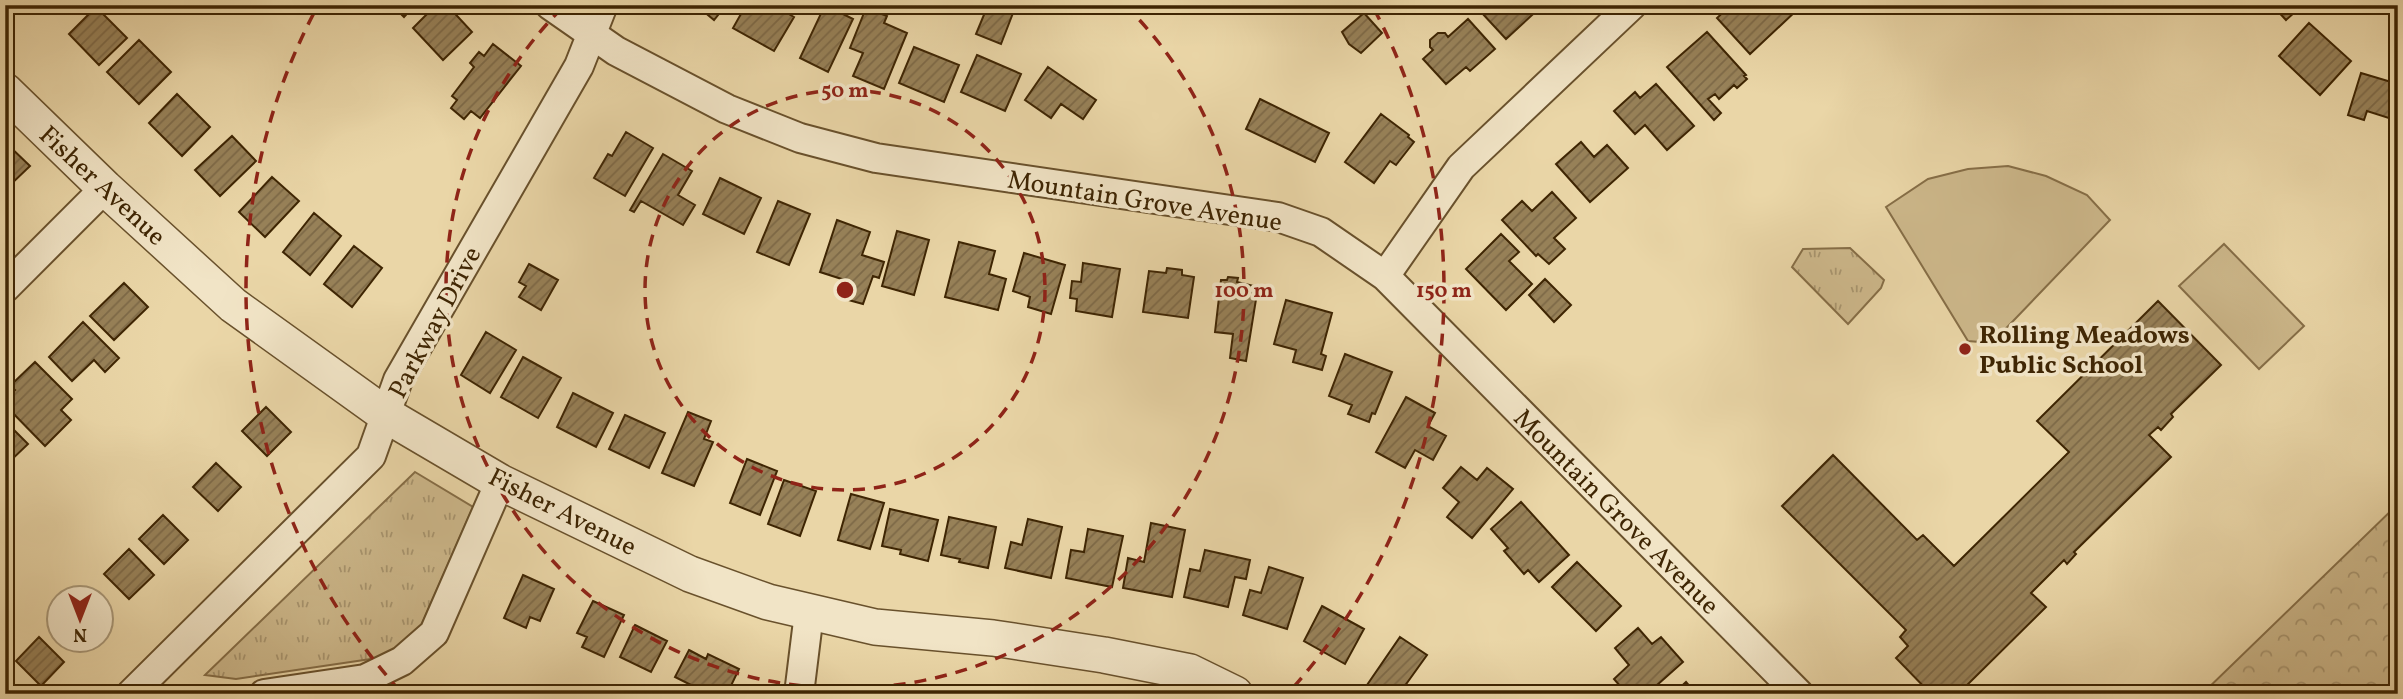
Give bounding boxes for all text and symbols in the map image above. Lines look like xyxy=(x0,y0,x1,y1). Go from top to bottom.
text: 50 m xyxy=(821,77,869,106)
street label: Fisher Avenue xyxy=(30,118,173,255)
street label: Mountain Grove Avenue xyxy=(1005,162,1285,241)
street label: Parkway Drive xyxy=(381,241,491,405)
text: 100 m xyxy=(1214,277,1274,306)
text: 150 m xyxy=(1416,277,1472,306)
centre of rings xyxy=(833,278,857,302)
place label: Rolling Meadows Public School xyxy=(1979,318,2190,384)
marker: Rolling Meadows Public School xyxy=(1957,341,1973,357)
street label: Mountain Grove Avenue xyxy=(1505,401,1727,623)
street label: Fisher Avenue xyxy=(482,460,642,566)
north arrow xyxy=(46,584,116,654)
text: N xyxy=(73,621,87,647)

